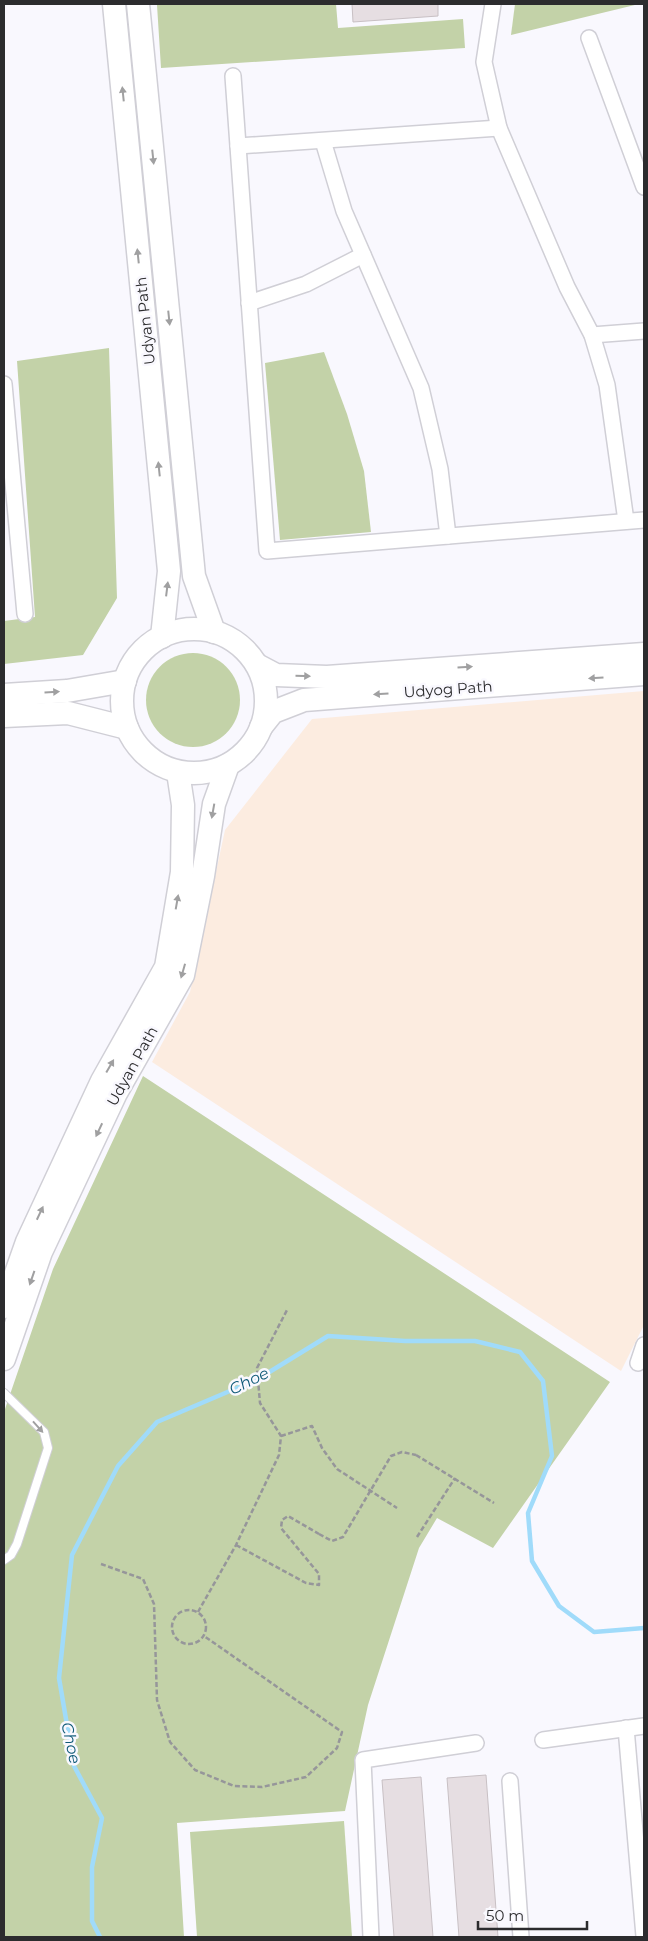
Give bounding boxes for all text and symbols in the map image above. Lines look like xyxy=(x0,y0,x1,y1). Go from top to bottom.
one-way arrow xyxy=(118,85,126,101)
one-way arrow xyxy=(149,149,157,165)
one-way arrow xyxy=(134,247,142,263)
street label: Udyan Path xyxy=(131,276,159,366)
one-way arrow xyxy=(165,311,173,327)
one-way arrow xyxy=(155,461,163,477)
one-way arrow xyxy=(163,580,171,596)
one-way arrow xyxy=(457,662,473,670)
one-way arrow xyxy=(295,672,311,680)
one-way arrow xyxy=(587,674,603,682)
street label: Udyog Path xyxy=(403,676,493,702)
one-way arrow xyxy=(45,688,61,696)
one-way arrow xyxy=(373,690,389,698)
one-way arrow xyxy=(209,804,217,820)
one-way arrow xyxy=(173,894,181,910)
one-way arrow xyxy=(178,963,186,978)
street label: Udyan Path xyxy=(102,1023,162,1109)
one-way arrow xyxy=(105,1060,114,1073)
one-way arrow xyxy=(94,1122,103,1137)
one-way arrow xyxy=(37,1206,45,1220)
one-way arrow xyxy=(28,1270,35,1285)
water label: Choe xyxy=(226,1363,272,1399)
one-way arrow xyxy=(33,1420,44,1433)
water label: Choe xyxy=(57,1720,85,1766)
scale bar xyxy=(478,1898,587,1930)
text: 50 m xyxy=(486,1906,524,1925)

